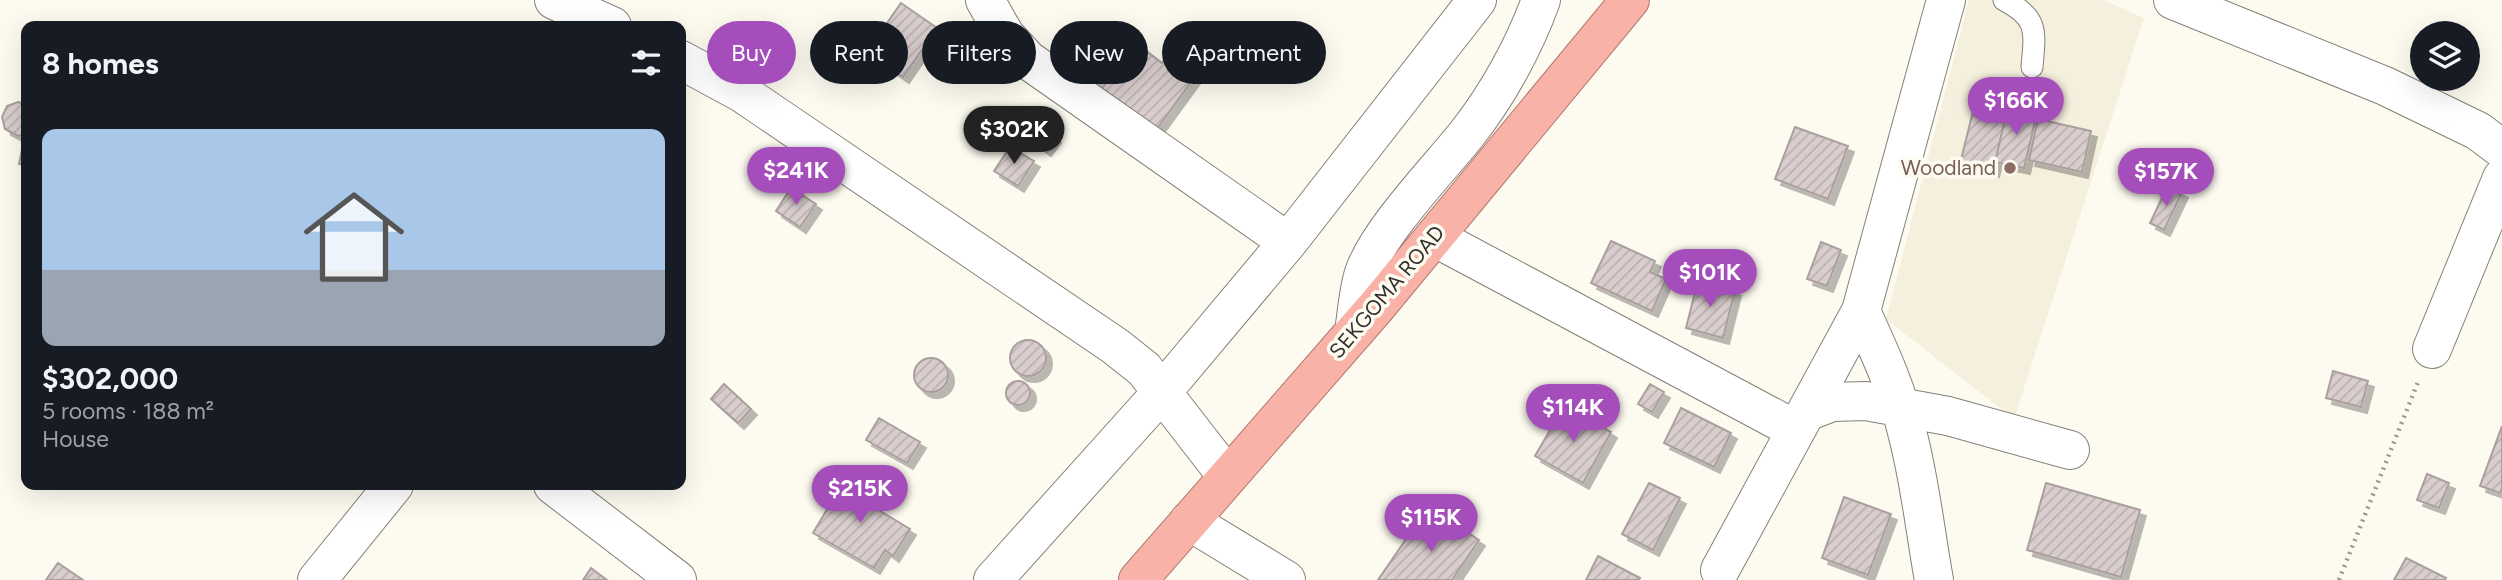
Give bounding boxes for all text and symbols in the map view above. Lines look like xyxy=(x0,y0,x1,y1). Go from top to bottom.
chip: Buy xyxy=(707,21,796,84)
chip: Rent xyxy=(810,21,908,84)
chip: Filters xyxy=(922,21,1036,84)
chip: New xyxy=(1050,21,1148,84)
chip: Apartment xyxy=(1162,21,1326,84)
map controls xyxy=(2410,21,2480,91)
button: layers xyxy=(2410,21,2480,91)
icon: filters xyxy=(627,44,665,82)
text: 8 homes xyxy=(42,45,159,82)
pin: $166K xyxy=(1967,78,2065,137)
text: $166K xyxy=(1984,86,2048,114)
pin: $302K xyxy=(965,106,1063,166)
text: $302K xyxy=(979,115,1049,143)
pin: $241K xyxy=(747,148,845,207)
pin: $157K xyxy=(2117,148,2215,208)
place label: Woodland xyxy=(1901,155,1996,180)
text: $241K xyxy=(763,156,829,184)
text: $157K xyxy=(2134,157,2198,185)
marker: Woodland xyxy=(2002,160,2018,176)
icon: home xyxy=(291,174,417,300)
street label: SEKGOMA ROAD xyxy=(1324,220,1449,363)
pin: $101K xyxy=(1661,250,1759,309)
text: $101K xyxy=(1679,258,1741,286)
text: $302,000 xyxy=(42,360,178,397)
pin: $114K xyxy=(1524,384,1622,444)
text: $114K xyxy=(1542,393,1604,421)
text: 5 rooms · 188 m² xyxy=(42,397,214,425)
text: House xyxy=(42,425,109,453)
pin: $215K xyxy=(811,466,909,525)
text: $215K xyxy=(828,474,892,502)
pin: $115K xyxy=(1382,494,1480,554)
text: $115K xyxy=(1401,503,1461,531)

